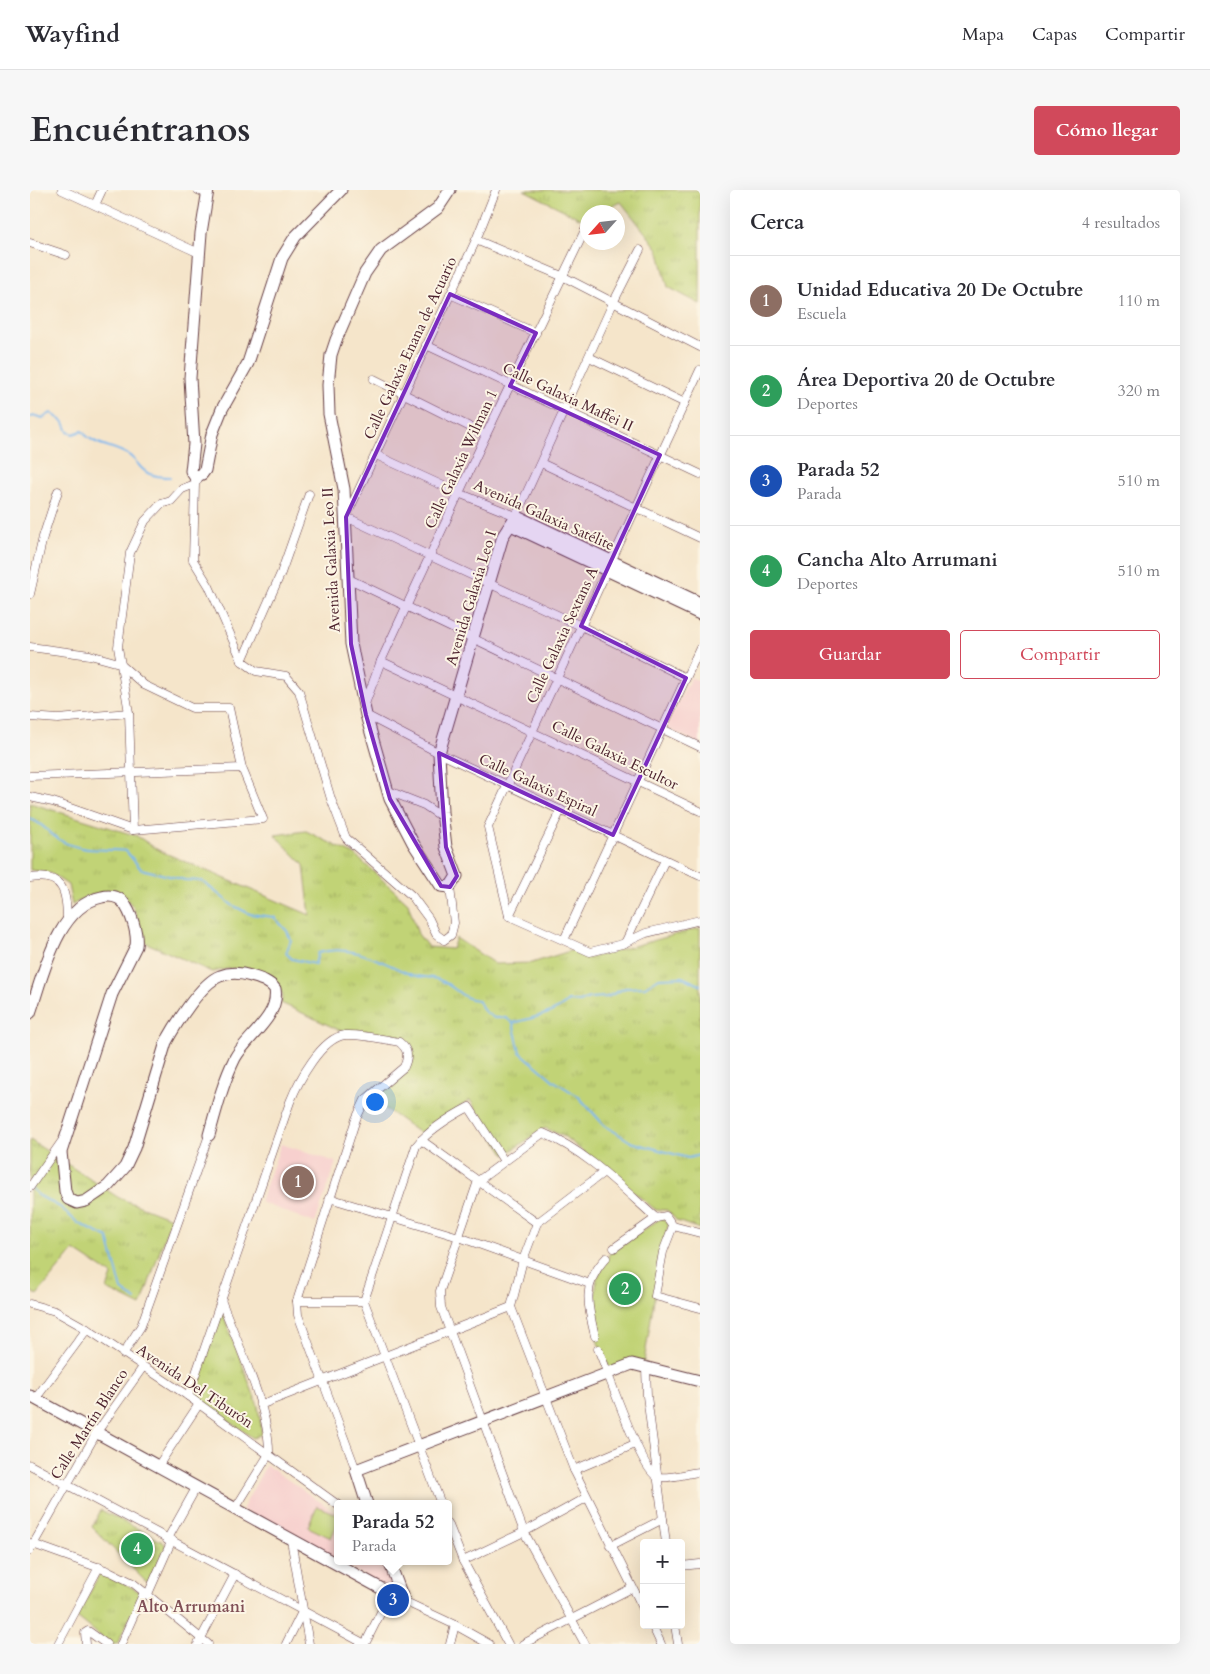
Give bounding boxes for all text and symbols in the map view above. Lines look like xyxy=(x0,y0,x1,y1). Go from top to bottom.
text: Wayfind xyxy=(25,18,120,51)
text: Mapa xyxy=(962,22,1004,47)
text: Capas xyxy=(1032,22,1077,47)
text: Compartir xyxy=(1105,22,1185,47)
text: Encuéntranos xyxy=(30,106,251,154)
button: Cómo llegar xyxy=(1034,106,1180,155)
north arrow xyxy=(580,205,625,250)
text: Cerca xyxy=(750,208,804,237)
text: 4 resultados xyxy=(1082,212,1160,234)
street label: Calle Galaxia Enana de Acuario xyxy=(359,253,461,443)
text: Unidad Educativa 20 De Octubre xyxy=(797,277,1083,303)
text: 1 xyxy=(762,290,770,312)
text: 110 m xyxy=(1118,290,1160,312)
text: Escuela xyxy=(797,303,847,325)
street label: Calle Galaxia Maffei II xyxy=(499,358,637,436)
text: Área Deportiva 20 de Octubre xyxy=(797,367,1055,393)
text: 2 xyxy=(762,380,770,402)
text: 320 m xyxy=(1118,380,1160,402)
street label: Calle Galaxia Wilman 1 xyxy=(420,386,502,532)
text: Deportes xyxy=(797,393,858,415)
text: Parada 52 xyxy=(797,457,879,483)
text: 3 xyxy=(762,470,770,492)
text: 510 m xyxy=(1118,470,1160,492)
street label: Avenida Galaxia Satélite xyxy=(470,475,618,555)
text: Parada xyxy=(797,483,842,505)
street label: Avenida Galaxia Leo II xyxy=(317,487,345,633)
street label: Avenida Galaxia Leo I xyxy=(441,528,501,668)
text: Cancha Alto Arrumani xyxy=(797,547,998,573)
text: 4 xyxy=(762,560,770,582)
text: 510 m xyxy=(1118,560,1160,582)
street label: Calle Galaxia Sextans A xyxy=(522,563,603,707)
text: Deportes xyxy=(797,573,858,595)
button: Guardar xyxy=(750,630,950,679)
button: Compartir xyxy=(960,630,1160,679)
street label: Calle Galaxia Escultor xyxy=(548,716,682,795)
street label: Calle Galaxis Espiral xyxy=(476,749,600,821)
your location xyxy=(362,1089,388,1115)
pin: 1 xyxy=(282,1163,314,1201)
pin: 2 xyxy=(609,1270,641,1308)
street label: Avenida Del Tiburón xyxy=(133,1339,258,1433)
street label: Calle Martín Blanco xyxy=(46,1365,132,1483)
popup xyxy=(334,1500,452,1565)
text: Parada 52 xyxy=(352,1509,434,1535)
pin: 4 xyxy=(121,1530,153,1568)
text: Parada xyxy=(352,1535,396,1557)
map controls xyxy=(640,1539,685,1629)
button: + xyxy=(640,1539,685,1584)
pin: 3 xyxy=(377,1581,409,1619)
button: − xyxy=(640,1584,685,1629)
district label: Alto Arrumani xyxy=(137,1596,245,1618)

